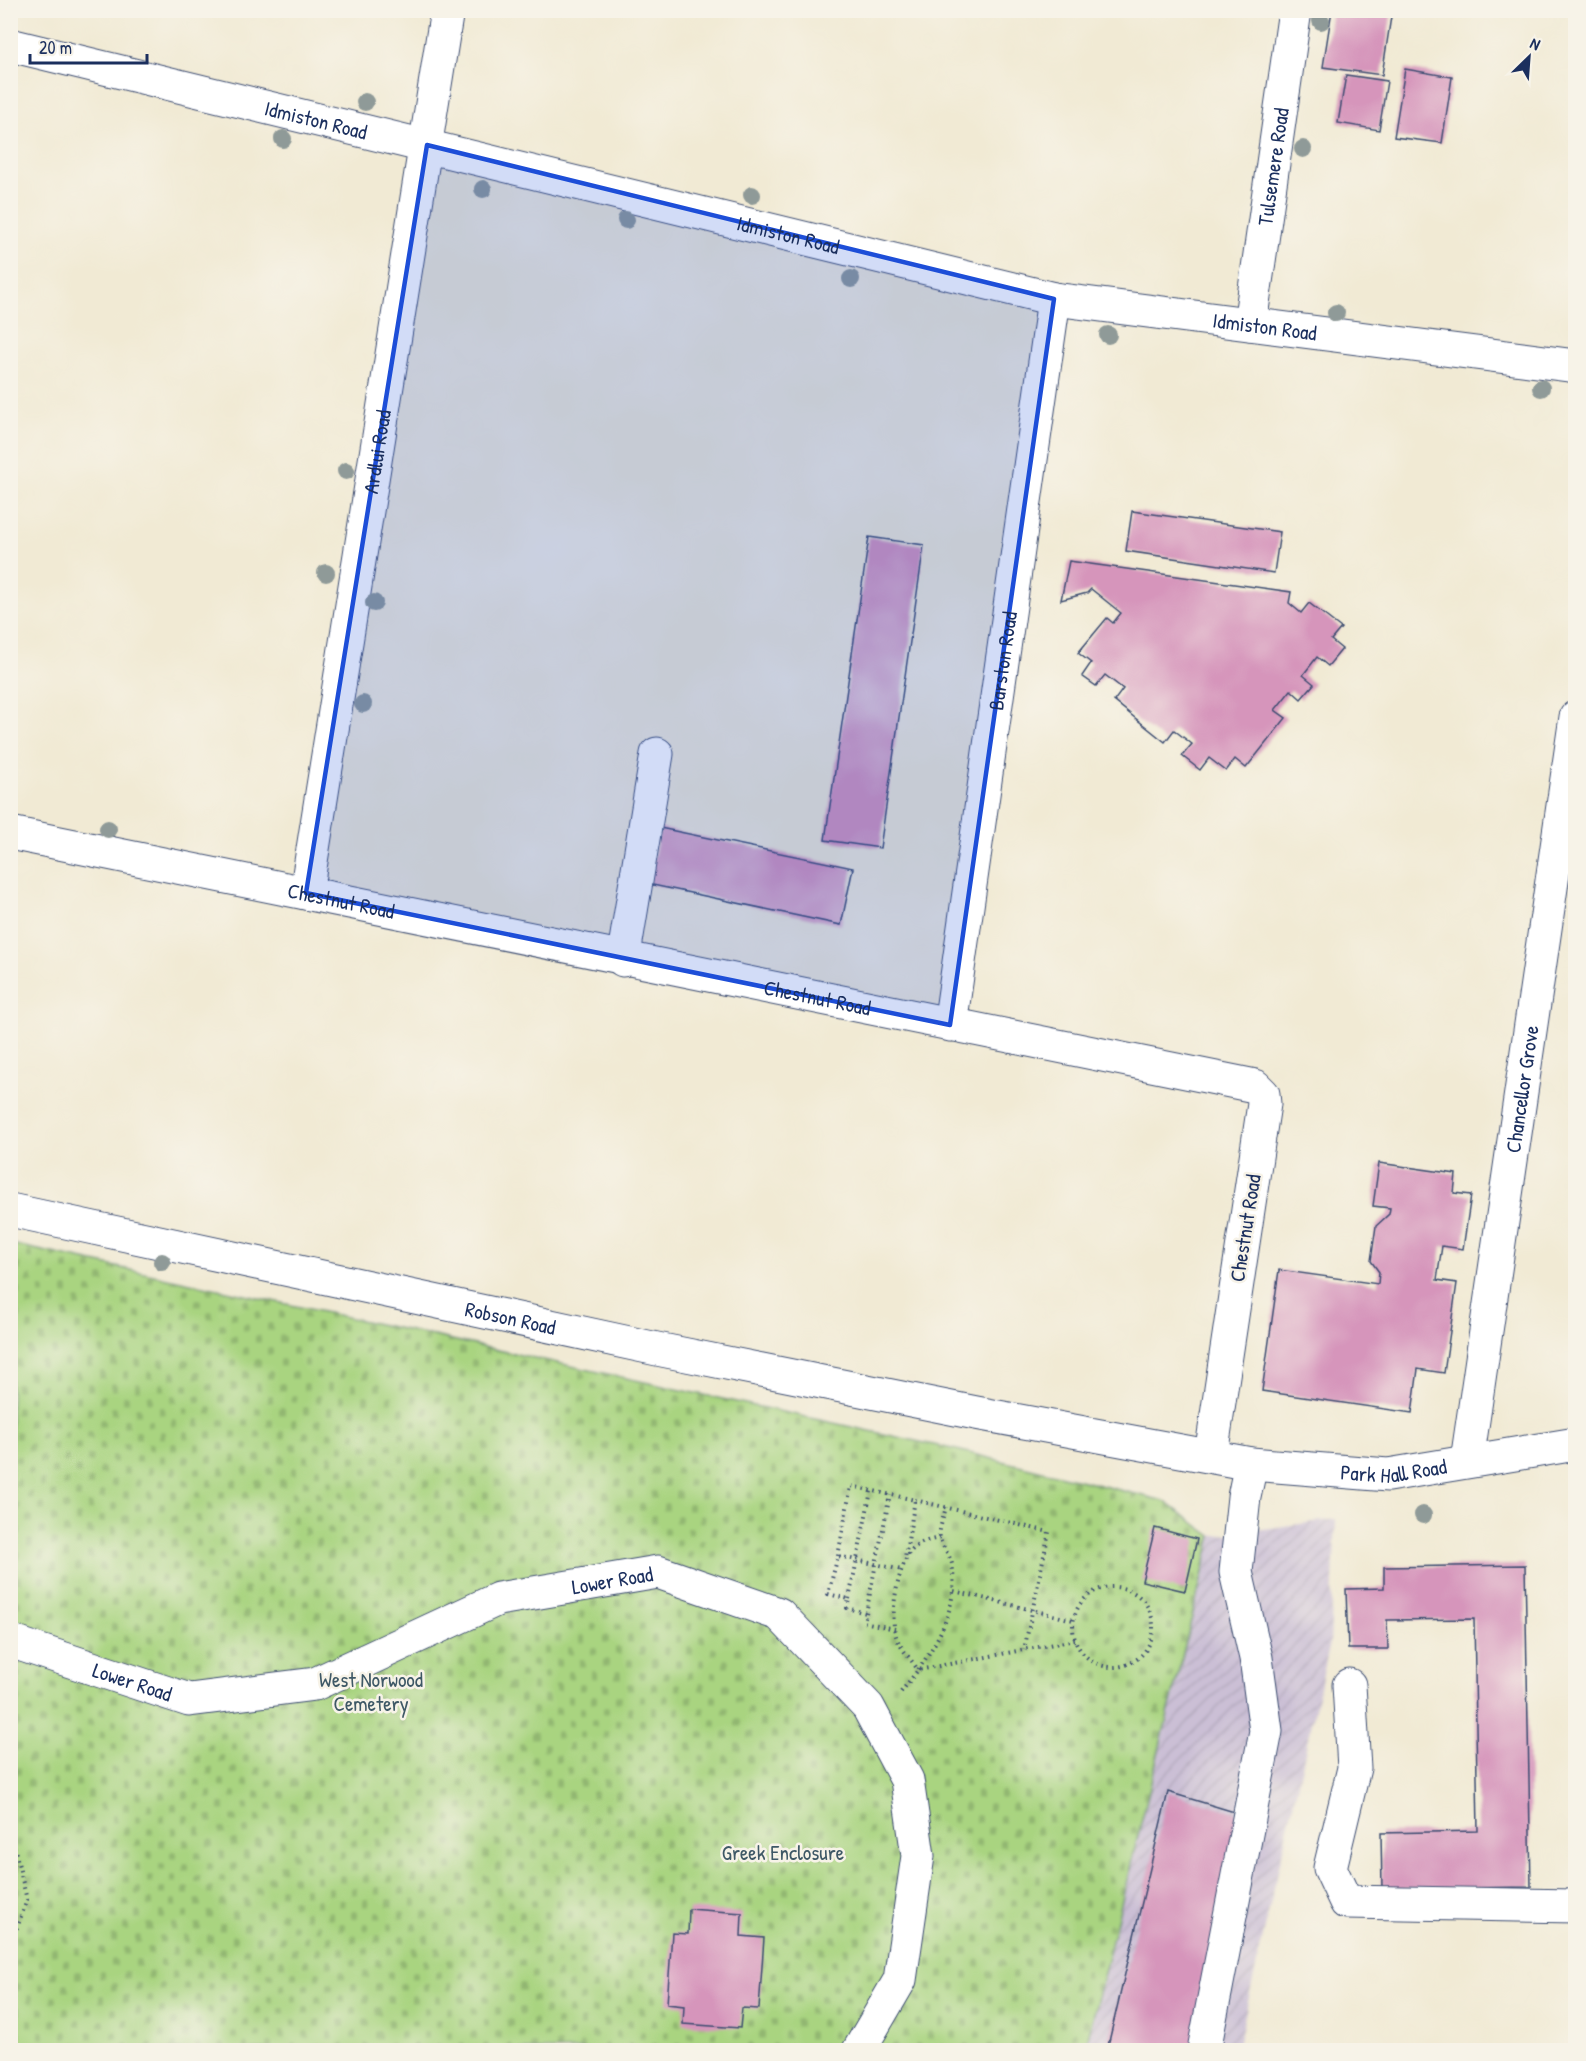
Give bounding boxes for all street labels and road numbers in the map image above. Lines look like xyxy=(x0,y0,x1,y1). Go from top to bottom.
street label: Idmiston Road xyxy=(262,93,370,146)
street label: Tulsemere Road xyxy=(1250,106,1295,227)
street label: Idmiston Road xyxy=(734,208,843,261)
street label: Idmiston Road xyxy=(1211,305,1319,347)
street label: Ardlui Road xyxy=(355,408,397,496)
street label: Barston Road xyxy=(981,609,1024,712)
street label: Chestnut Road xyxy=(285,875,397,925)
street label: Chestnut Road xyxy=(761,972,874,1022)
street label: Chancellor Grove xyxy=(1498,1023,1545,1155)
street label: Chestnut Road xyxy=(1222,1172,1268,1284)
street label: Robson Road xyxy=(463,1294,559,1341)
street label: Park Hall Road xyxy=(1340,1451,1449,1490)
street label: Lower Road xyxy=(569,1559,655,1601)
street label: Lower Road xyxy=(89,1655,176,1708)

